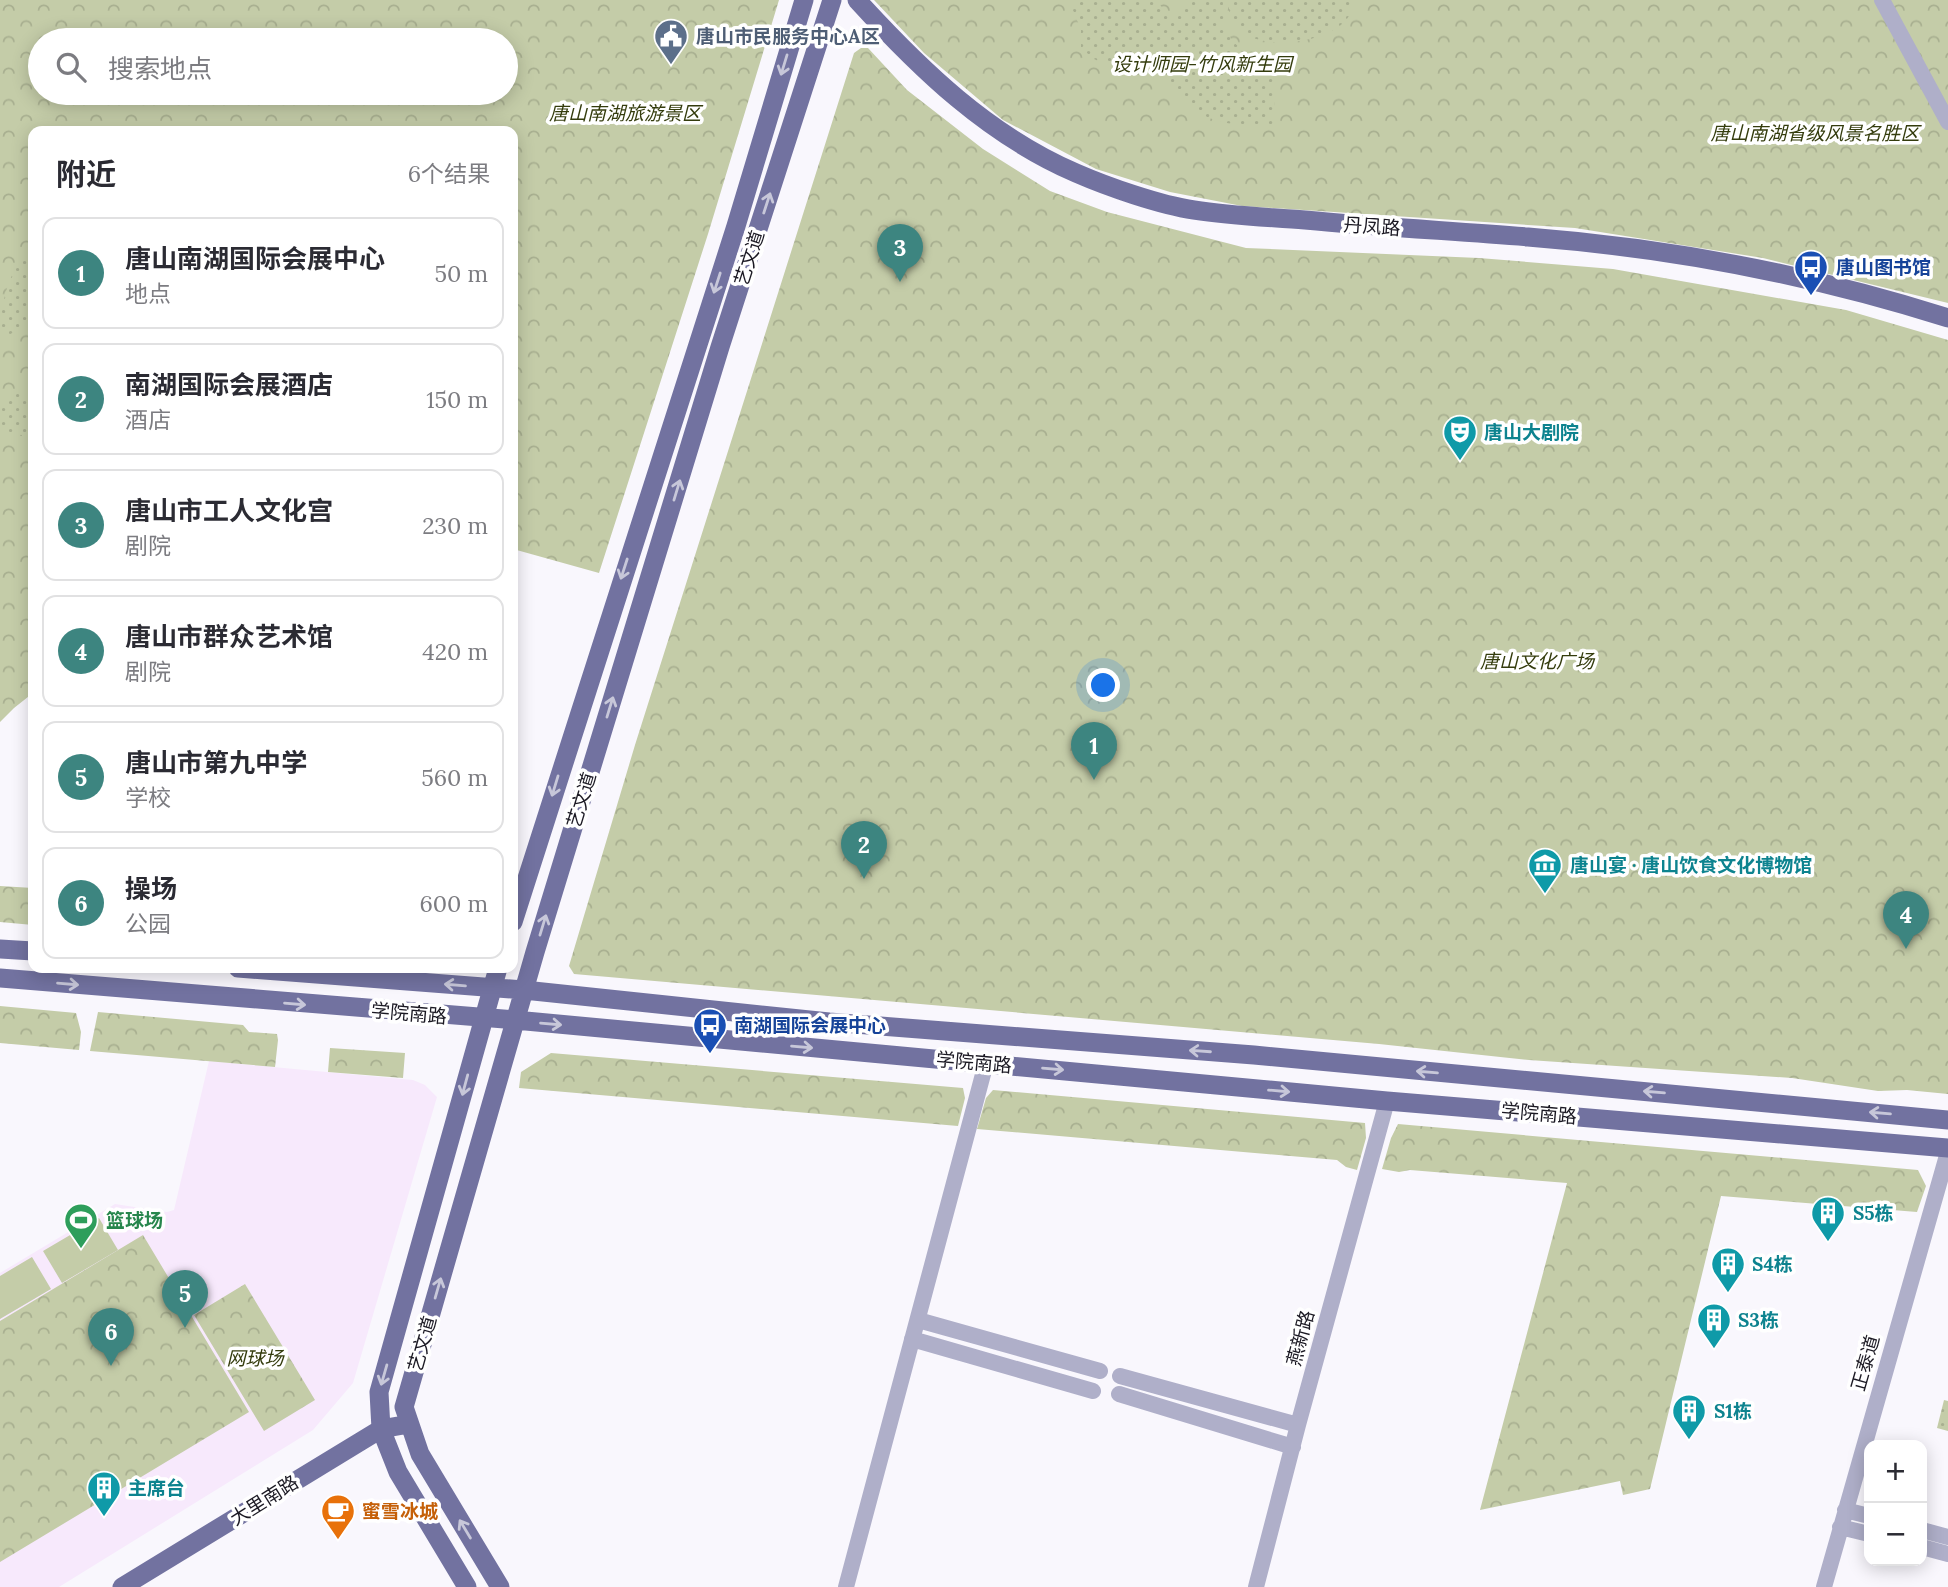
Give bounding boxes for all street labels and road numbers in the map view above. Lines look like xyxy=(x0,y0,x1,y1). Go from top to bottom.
street label: 丹凤路 xyxy=(1343,212,1401,240)
street label: 艺文道 xyxy=(729,227,769,289)
street label: 艺文道 xyxy=(561,769,601,831)
street label: 学院南路 xyxy=(370,998,448,1028)
street label: 学院南路 xyxy=(935,1047,1013,1077)
street label: 学院南路 xyxy=(1500,1098,1578,1128)
street label: 燕新路 xyxy=(1281,1307,1319,1369)
street label: 艺文道 xyxy=(403,1313,441,1375)
street label: 正泰道 xyxy=(1846,1332,1884,1394)
street label: 大里南路 xyxy=(225,1470,303,1530)

